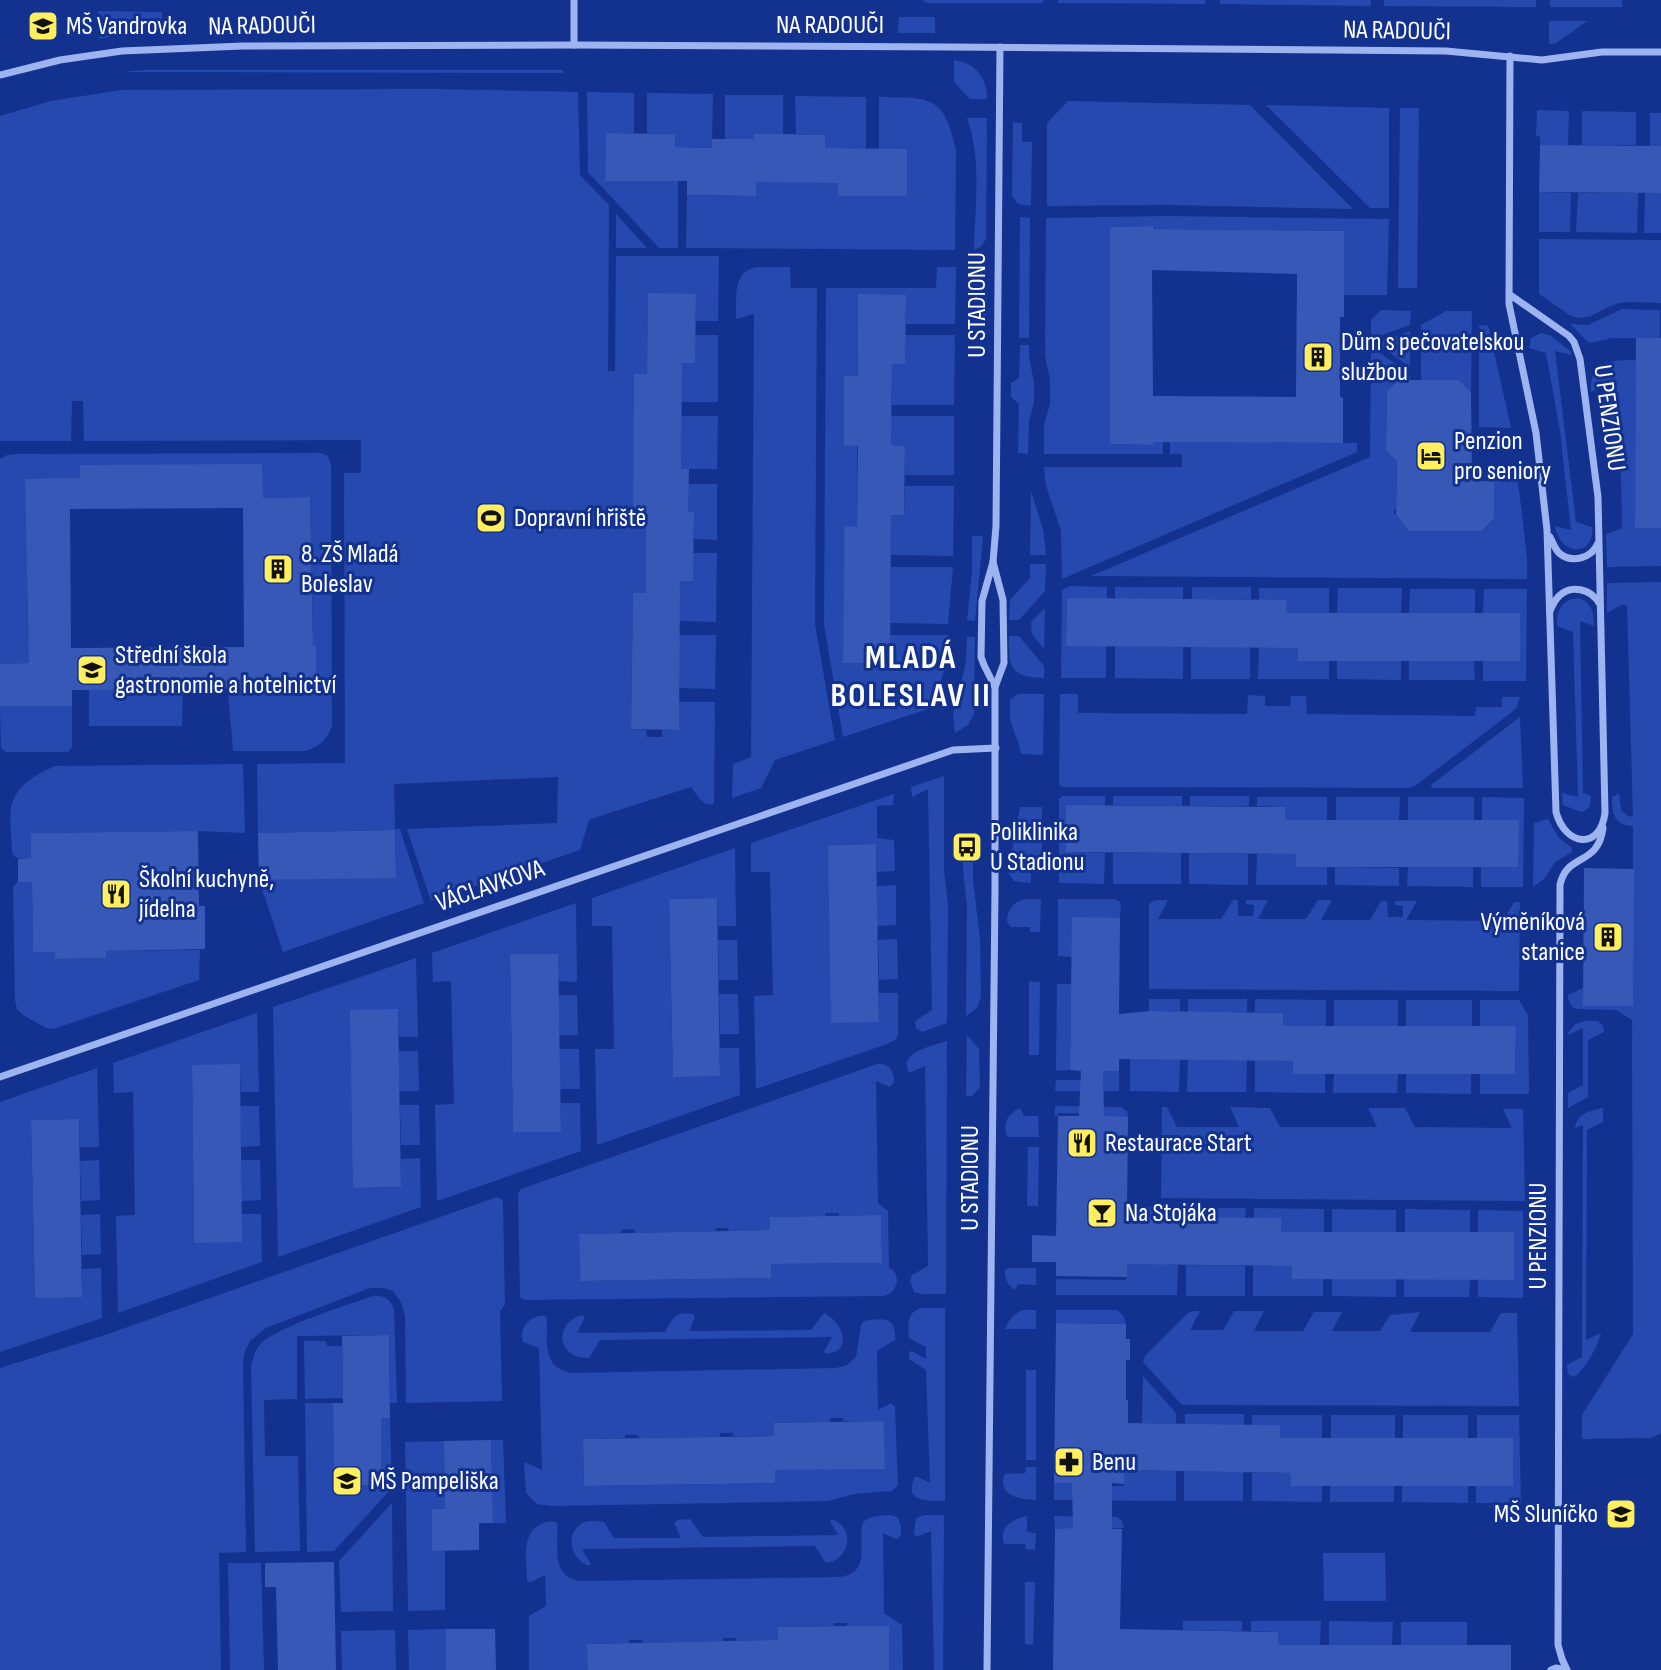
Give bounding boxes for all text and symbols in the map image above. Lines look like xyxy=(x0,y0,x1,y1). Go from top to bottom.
school or university icon: MŠ Vandrovka xyxy=(26,9,60,43)
street label: NA RADOUČI xyxy=(208,10,316,42)
street label: NA RADOUČI xyxy=(776,10,884,41)
place label: MŠ Vandrovka xyxy=(66,11,187,42)
street label: NA RADOUČI xyxy=(1343,15,1451,47)
street label: U STADIONU xyxy=(962,252,993,358)
place label: Dům s pečovatelskou službou xyxy=(1341,327,1524,388)
building icon: Dům s pečovatelskou službou xyxy=(1301,340,1335,374)
street label: U PENZIONU xyxy=(1586,363,1632,473)
place label: Penzion pro seniory xyxy=(1454,426,1551,487)
hotel icon: Penzion pro seniory xyxy=(1414,439,1448,473)
sports icon: Dopravní hřiště xyxy=(474,501,508,535)
place label: Dopravní hřiště xyxy=(514,503,646,534)
place label: 8. ZŠ Mladá Boleslav xyxy=(301,539,399,600)
building icon: 8. ZŠ Mladá Boleslav xyxy=(261,552,295,586)
district label: MLADÁ BOLESLAV II xyxy=(831,638,991,716)
place label: Střední škola gastronomie a hotelnictví xyxy=(115,640,337,701)
school or university icon: Střední škola gastronomie a hotelnictví xyxy=(75,653,109,687)
place label: Poliklinika U Stadionu xyxy=(990,817,1084,878)
bus stop icon: Poliklinika U Stadionu xyxy=(950,830,984,864)
street label: VÁCLAVKOVA xyxy=(432,853,549,919)
place label: Školní kuchyně, jídelna xyxy=(138,864,274,925)
restaurant icon: Školní kuchyně, jídelna xyxy=(99,877,133,911)
place label: Výměníková stanice xyxy=(1480,907,1585,968)
building icon: Výměníková stanice xyxy=(1591,920,1625,954)
street label: U STADIONU xyxy=(955,1125,986,1231)
restaurant icon: Restaurace Start xyxy=(1065,1126,1099,1160)
place label: Restaurace Start xyxy=(1105,1128,1252,1159)
street label: U PENZIONU xyxy=(1523,1183,1554,1289)
bar icon: Na Stojáka xyxy=(1085,1196,1119,1230)
place label: Na Stojáka xyxy=(1125,1198,1217,1229)
pharmacy icon: Benu xyxy=(1052,1445,1086,1479)
place label: Benu xyxy=(1092,1447,1136,1478)
school or university icon: MŠ Pampeliška xyxy=(330,1464,364,1498)
place label: MŠ Pampeliška xyxy=(370,1466,499,1497)
school or university icon: MŠ Sluníčko xyxy=(1604,1497,1638,1531)
place label: MŠ Sluníčko xyxy=(1494,1499,1598,1530)

